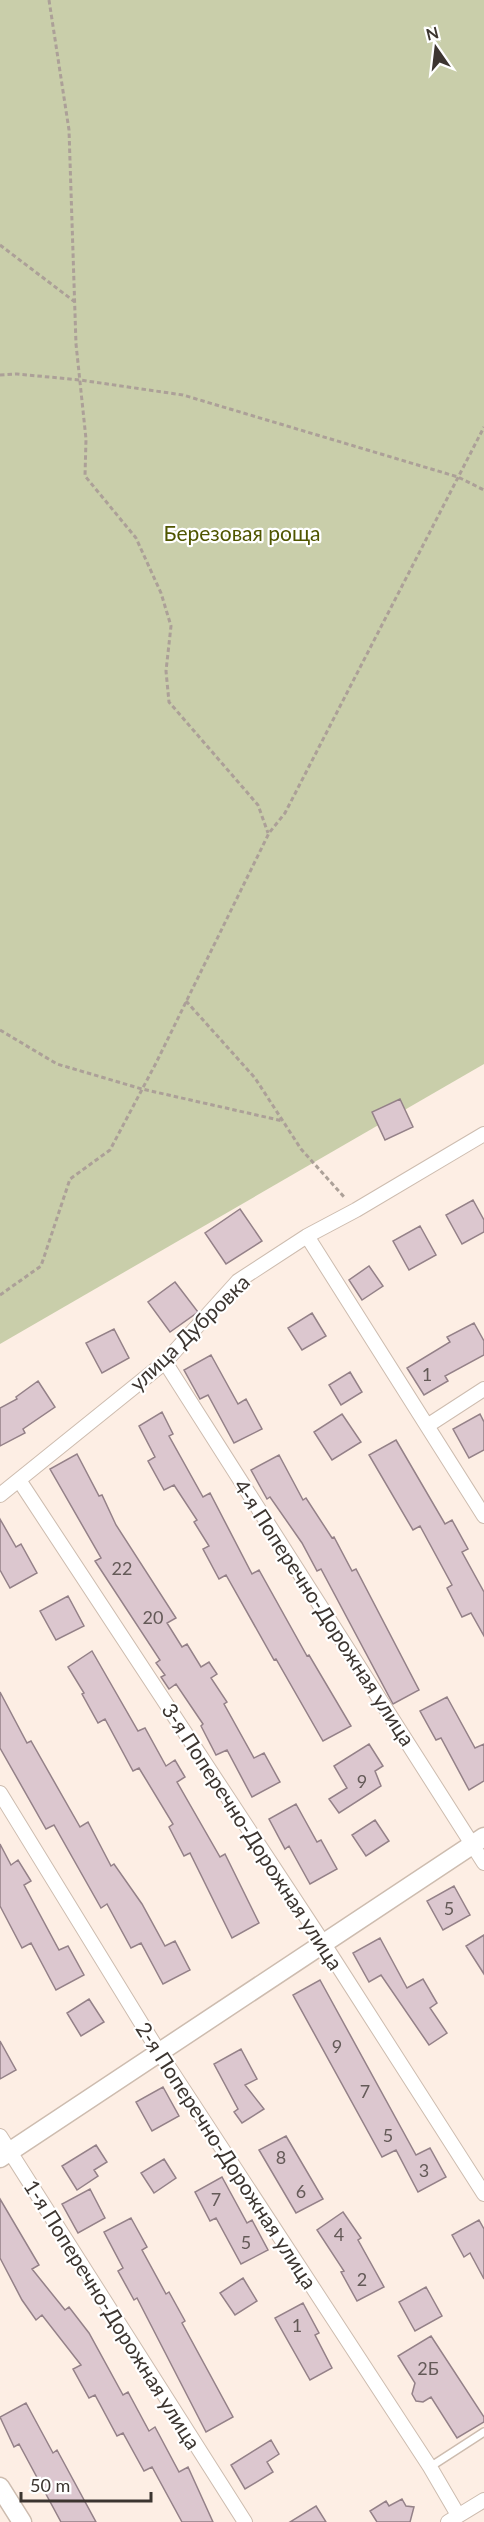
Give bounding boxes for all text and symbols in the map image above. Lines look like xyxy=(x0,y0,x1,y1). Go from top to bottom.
north arrow xyxy=(406,18,466,78)
text: N xyxy=(424,22,441,44)
park label: Березовая роща xyxy=(163,520,321,545)
street label: улица Дубровка xyxy=(124,1269,254,1395)
house number: 1 xyxy=(422,1363,432,1385)
street label: 4-я Поперечно-Дорожная улица xyxy=(229,1474,421,1750)
house number: 22 xyxy=(112,1557,132,1579)
house number: 20 xyxy=(143,1606,163,1628)
street label: 3-я Поперечно-Дорожная улица xyxy=(157,1698,349,1974)
house number: 9 xyxy=(357,1770,367,1792)
house number: 5 xyxy=(444,1897,454,1919)
street label: 2-я Поперечно-Дорожная улица xyxy=(131,2017,323,2293)
house number: 9 xyxy=(332,2035,342,2057)
house number: 7 xyxy=(360,2080,370,2102)
house number: 5 xyxy=(383,2124,393,2146)
house number: 8 xyxy=(276,2146,286,2168)
house number: 3 xyxy=(419,2159,429,2181)
street label: 1-я Поперечно-Дорожная улица xyxy=(19,2175,207,2453)
house number: 6 xyxy=(296,2180,306,2202)
house number: 7 xyxy=(211,2188,221,2210)
house number: 4 xyxy=(334,2223,344,2245)
house number: 5 xyxy=(241,2231,251,2253)
house number: 2 xyxy=(357,2268,367,2290)
house number: 1 xyxy=(292,2314,302,2336)
house number: 2Б xyxy=(417,2357,439,2379)
scale bar xyxy=(21,2465,152,2503)
text: 50 m xyxy=(30,2474,70,2496)

